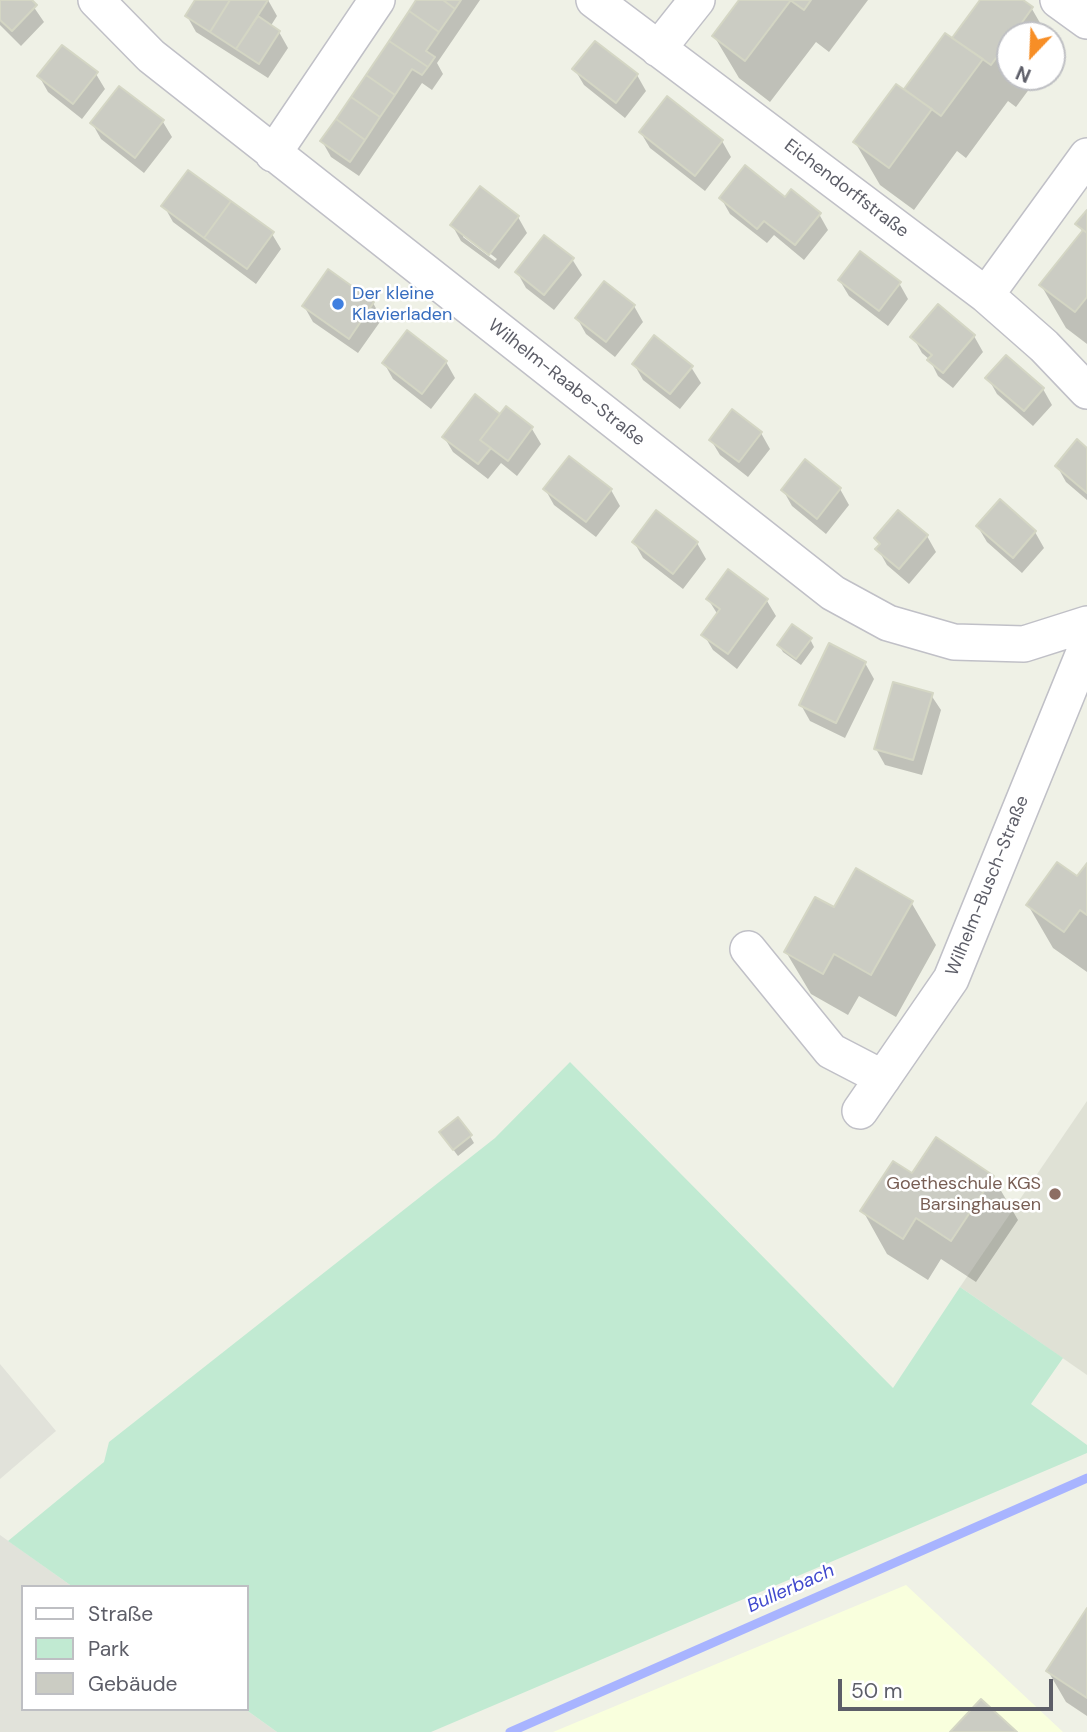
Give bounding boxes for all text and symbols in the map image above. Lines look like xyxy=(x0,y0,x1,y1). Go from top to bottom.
north arrow xyxy=(996,21,1066,91)
text: N xyxy=(1012,60,1035,88)
street label: Eichendorffstraße xyxy=(780,135,912,243)
place label: Der kleine Klavierladen xyxy=(352,283,452,326)
marker: Der kleine Klavierladen xyxy=(330,296,346,312)
street label: Wilhelm-Raabe-Straße xyxy=(483,315,649,451)
street label: Wilhelm-Busch-Straße xyxy=(942,793,1034,979)
place label: Goetheschule KGS Barsinghausen xyxy=(886,1173,1041,1216)
marker: Goetheschule KGS Barsinghausen xyxy=(1047,1186,1063,1202)
water label: Bullerbach xyxy=(744,1560,838,1618)
legend xyxy=(21,1585,248,1711)
text: Straße xyxy=(88,1600,153,1628)
text: Park xyxy=(88,1635,129,1663)
scale bar xyxy=(842,1666,1057,1710)
text: Gebäude xyxy=(88,1670,178,1698)
text: 50 m xyxy=(851,1677,902,1705)

